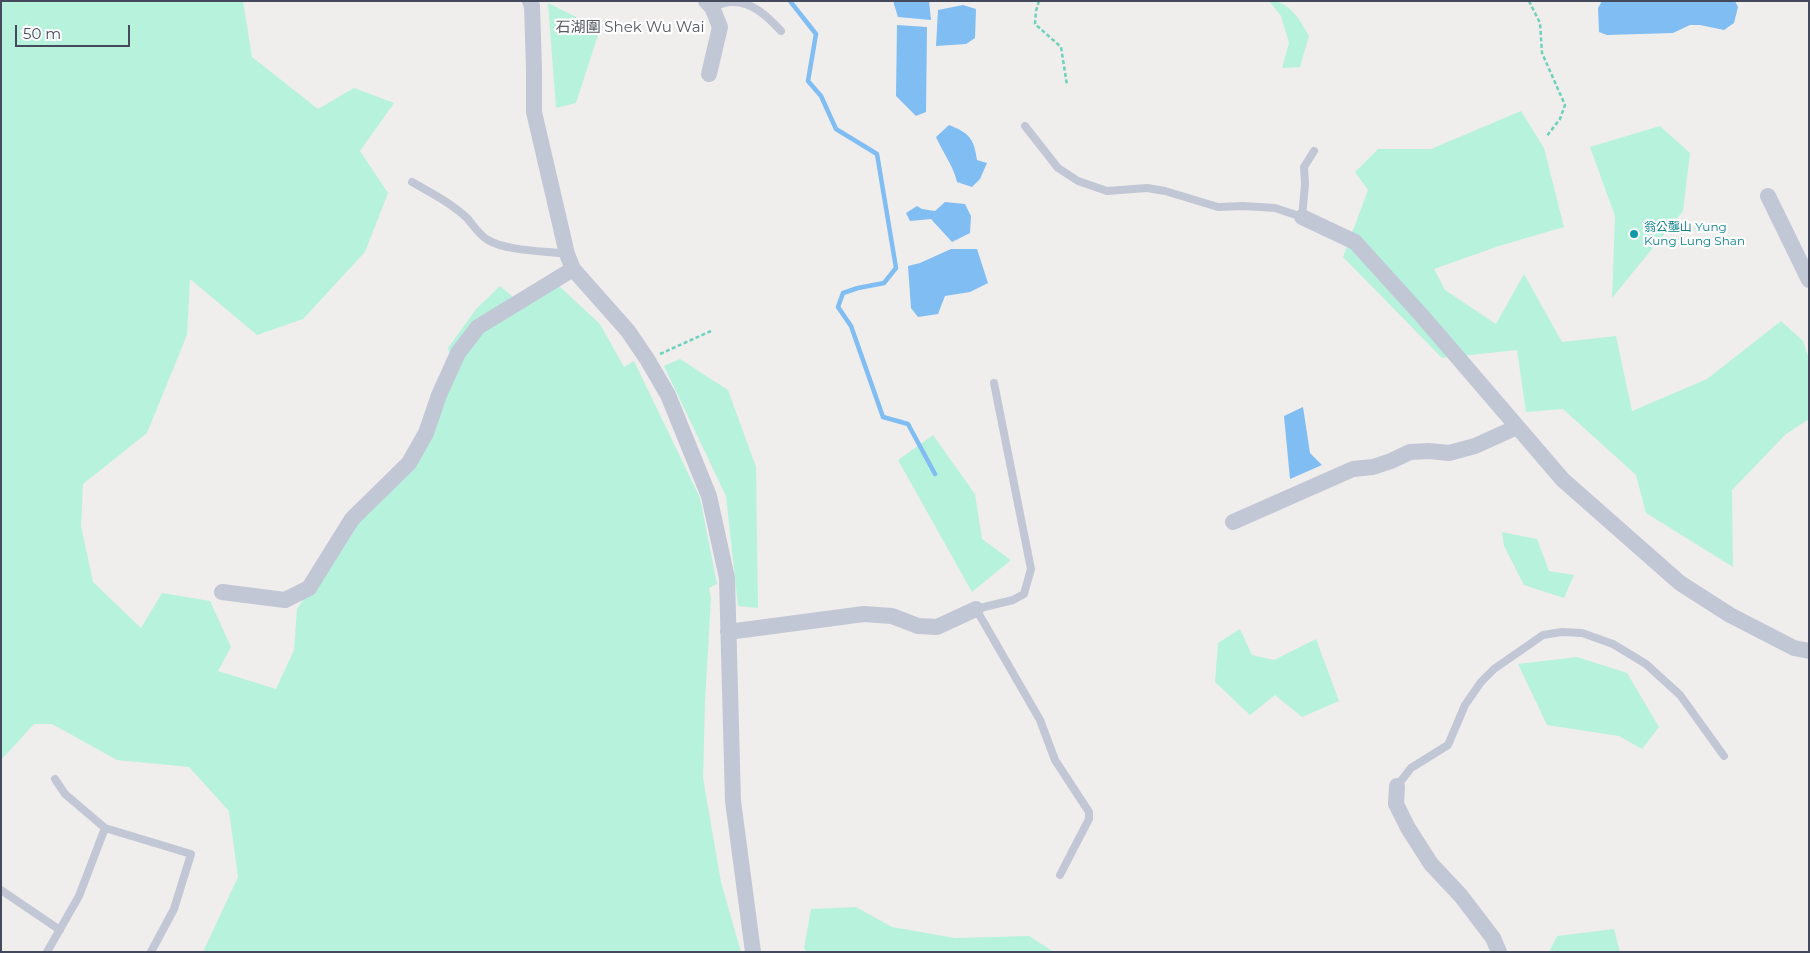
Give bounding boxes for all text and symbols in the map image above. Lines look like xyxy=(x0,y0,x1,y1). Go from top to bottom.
scale bar xyxy=(18,15,132,47)
district label: 石湖圍 Shek Wu Wai xyxy=(555,19,705,37)
text: 50 m xyxy=(23,24,61,43)
place label: 翁公壟山 Yung Kung Lung Shan xyxy=(1644,220,1745,248)
marker: 翁公壟山 Yung Kung Lung Shan xyxy=(1628,228,1640,240)

